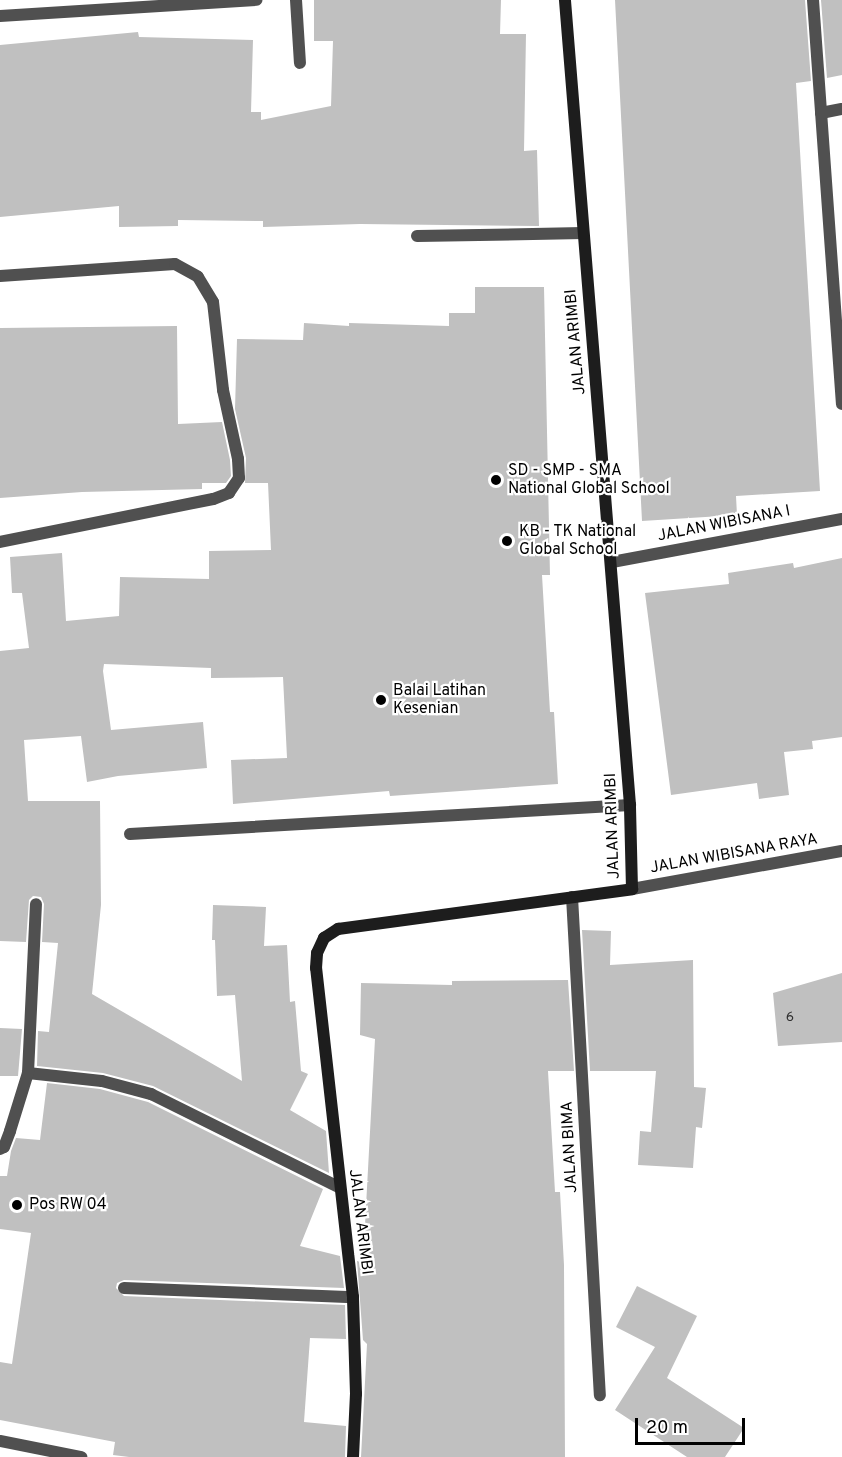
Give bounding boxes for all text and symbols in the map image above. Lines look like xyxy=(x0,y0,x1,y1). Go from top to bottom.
street label: JALAN ARIMBI xyxy=(562,288,590,396)
place label: SD - SMP - SMA National Global School xyxy=(508,461,670,499)
marker: SD - SMP - SMA National Global School xyxy=(489,473,503,487)
street label: JALAN WIBISANA I xyxy=(655,502,793,546)
place label: KB - TK National Global School xyxy=(519,522,637,560)
marker: KB - TK National Global School xyxy=(500,534,514,548)
place label: Balai Latihan Kesenian xyxy=(393,681,486,719)
marker: Balai Latihan Kesenian xyxy=(374,693,388,707)
street label: JALAN ARIMBI xyxy=(602,772,624,880)
street label: JALAN WIBISANA RAYA xyxy=(648,830,820,878)
house number: 6 xyxy=(786,1010,794,1026)
street label: JALAN BIMA xyxy=(558,1101,582,1193)
street label: JALAN ARIMBI xyxy=(344,1168,376,1276)
place label: Pos RW 04 xyxy=(29,1195,107,1215)
marker: Pos RW 04 xyxy=(10,1198,24,1212)
scale bar xyxy=(638,1406,748,1444)
text: 20 m xyxy=(646,1417,688,1440)

